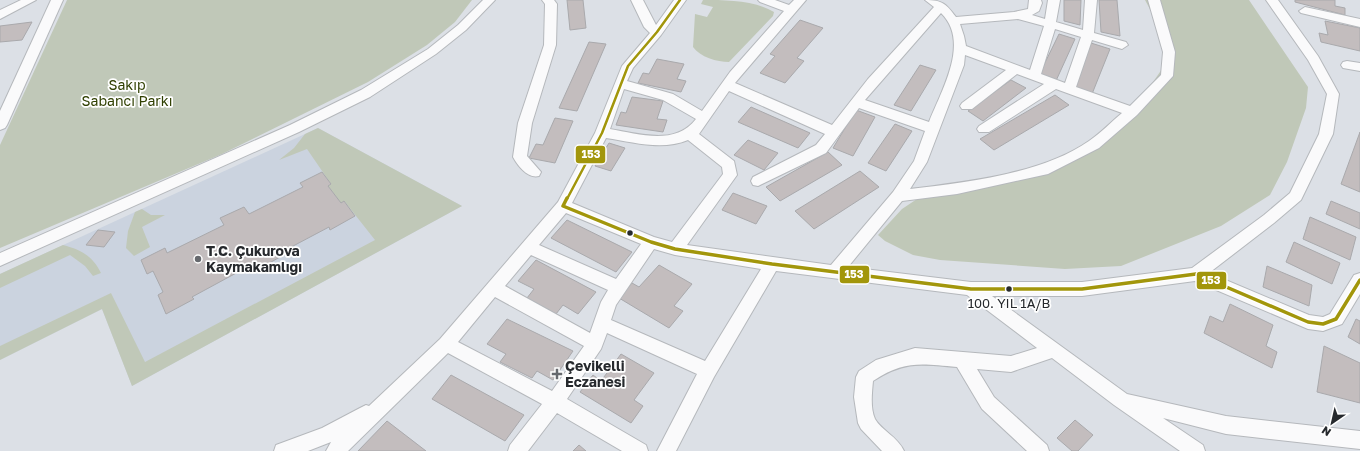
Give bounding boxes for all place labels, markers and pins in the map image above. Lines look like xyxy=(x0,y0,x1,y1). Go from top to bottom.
unlabelled marker xyxy=(625,228,635,238)
place label: T.C. Çukurova Kaymakamlığı xyxy=(206,242,302,275)
marker: T.C. Çukurova Kaymakamlığı xyxy=(193,254,203,264)
marker: 100. YIL 1A/B xyxy=(1004,284,1014,294)
place label: 100. YIL 1A/B xyxy=(968,295,1051,311)
place label: Çevikelli Eczanesi xyxy=(565,357,626,390)
marker: Çevikelli Eczanesi xyxy=(552,369,562,379)

